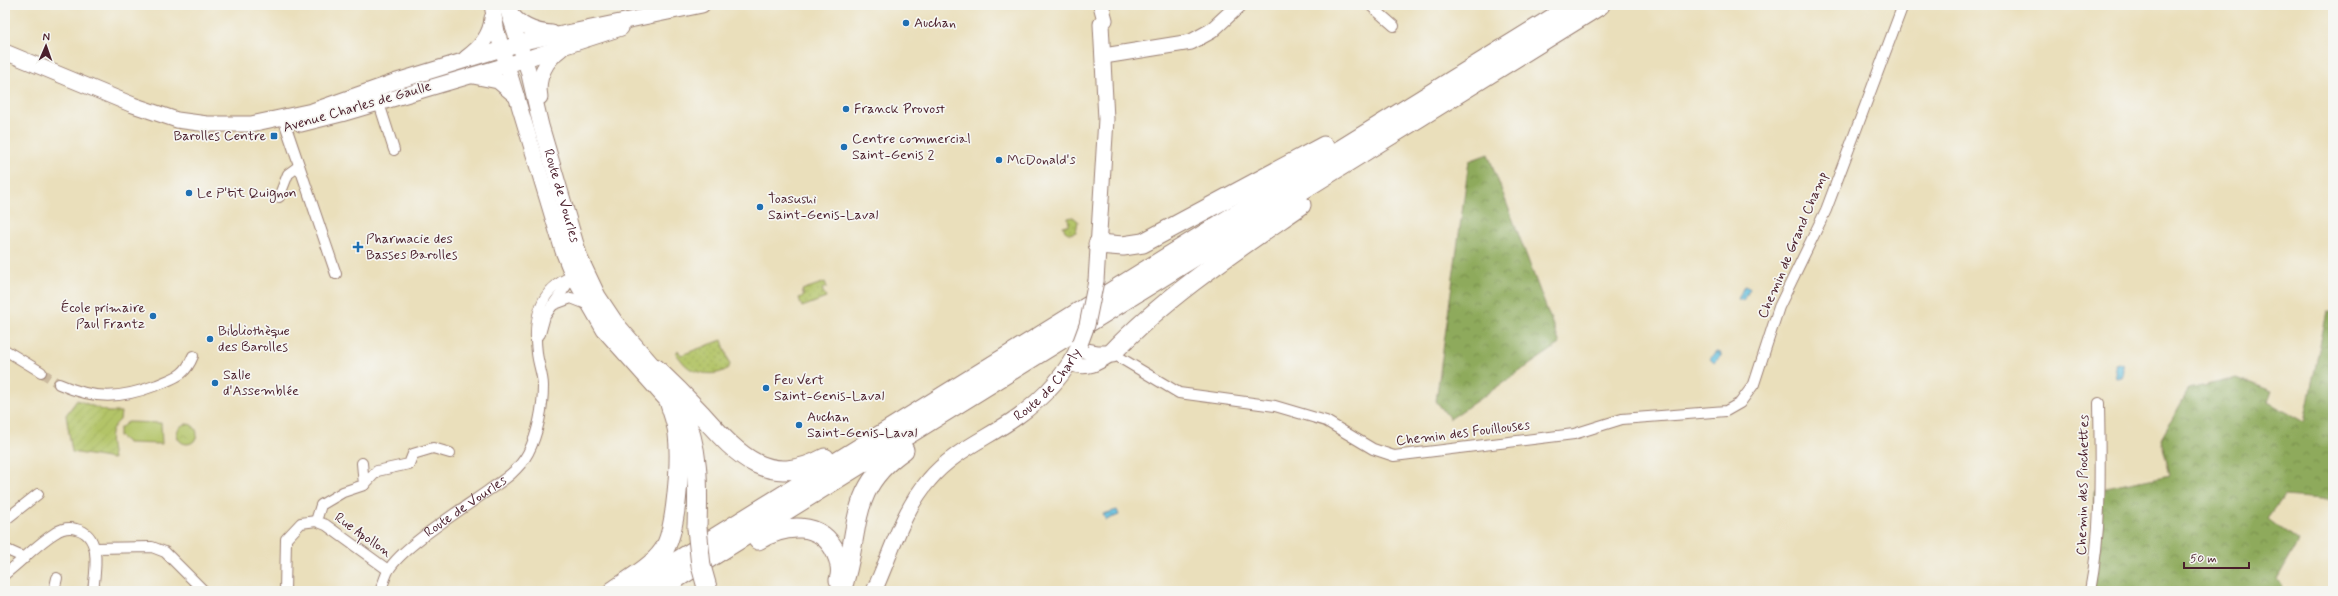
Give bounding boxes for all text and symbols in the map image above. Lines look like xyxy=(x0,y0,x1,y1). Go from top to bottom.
place label: Auchan xyxy=(914,14,956,32)
marker: Auchan xyxy=(901,18,911,28)
north arrow xyxy=(26,26,66,66)
text: N xyxy=(42,30,50,44)
street label: Avenue Charles de Gaulle xyxy=(281,77,433,137)
place label: Franck Provost xyxy=(854,100,945,118)
marker: Franck Provost xyxy=(841,104,851,114)
place label: Barolles Centre xyxy=(173,127,266,145)
place label: Centre commercial Saint-Genis 2 xyxy=(852,130,971,164)
marker: Barolles Centre xyxy=(269,131,279,141)
marker: Centre commercial Saint-Genis 2 xyxy=(839,142,849,152)
street label: Route de Vourles xyxy=(539,147,584,245)
place label: McDonald's xyxy=(1007,151,1076,169)
marker: McDonald's xyxy=(994,155,1004,165)
street label: Chemin de Grand Champ xyxy=(1754,169,1832,321)
place label: Le P'tit Quignon xyxy=(197,184,297,203)
marker: Le P'tit Quignon xyxy=(184,188,194,198)
place label: Toasushi Saint-Genis-Laval xyxy=(768,190,878,224)
marker: Toasushi Saint-Genis-Laval xyxy=(755,202,765,212)
place label: Pharmacie des Basses Barolles xyxy=(366,230,458,264)
marker: Pharmacie des Basses Barolles xyxy=(353,242,363,252)
place label: École primaire Paul Frantz xyxy=(61,299,145,333)
marker: École primaire Paul Frantz xyxy=(148,311,158,321)
place label: Bibliothèque des Barolles xyxy=(218,322,290,356)
marker: Bibliothèque des Barolles xyxy=(205,334,215,344)
street label: Route de Charly xyxy=(1010,345,1085,425)
place label: Salle d'Assemblée xyxy=(223,366,299,400)
place label: Feu Vert Saint-Genis-Laval xyxy=(774,371,884,405)
marker: Salle d'Assemblée xyxy=(210,378,220,388)
marker: Feu Vert Saint-Genis-Laval xyxy=(761,383,771,393)
place label: Auchan Saint-Genis-Laval xyxy=(807,408,917,442)
street label: Chemin des Piochettes xyxy=(2073,414,2093,556)
street label: Chemin des Fouillouses xyxy=(1395,416,1531,450)
marker: Auchan Saint-Genis-Laval xyxy=(794,420,804,430)
street label: Route de Vourles xyxy=(420,471,511,542)
street label: Rue Apollon xyxy=(330,509,395,562)
scale bar xyxy=(2184,544,2249,570)
text: 50 m xyxy=(2190,551,2217,567)

